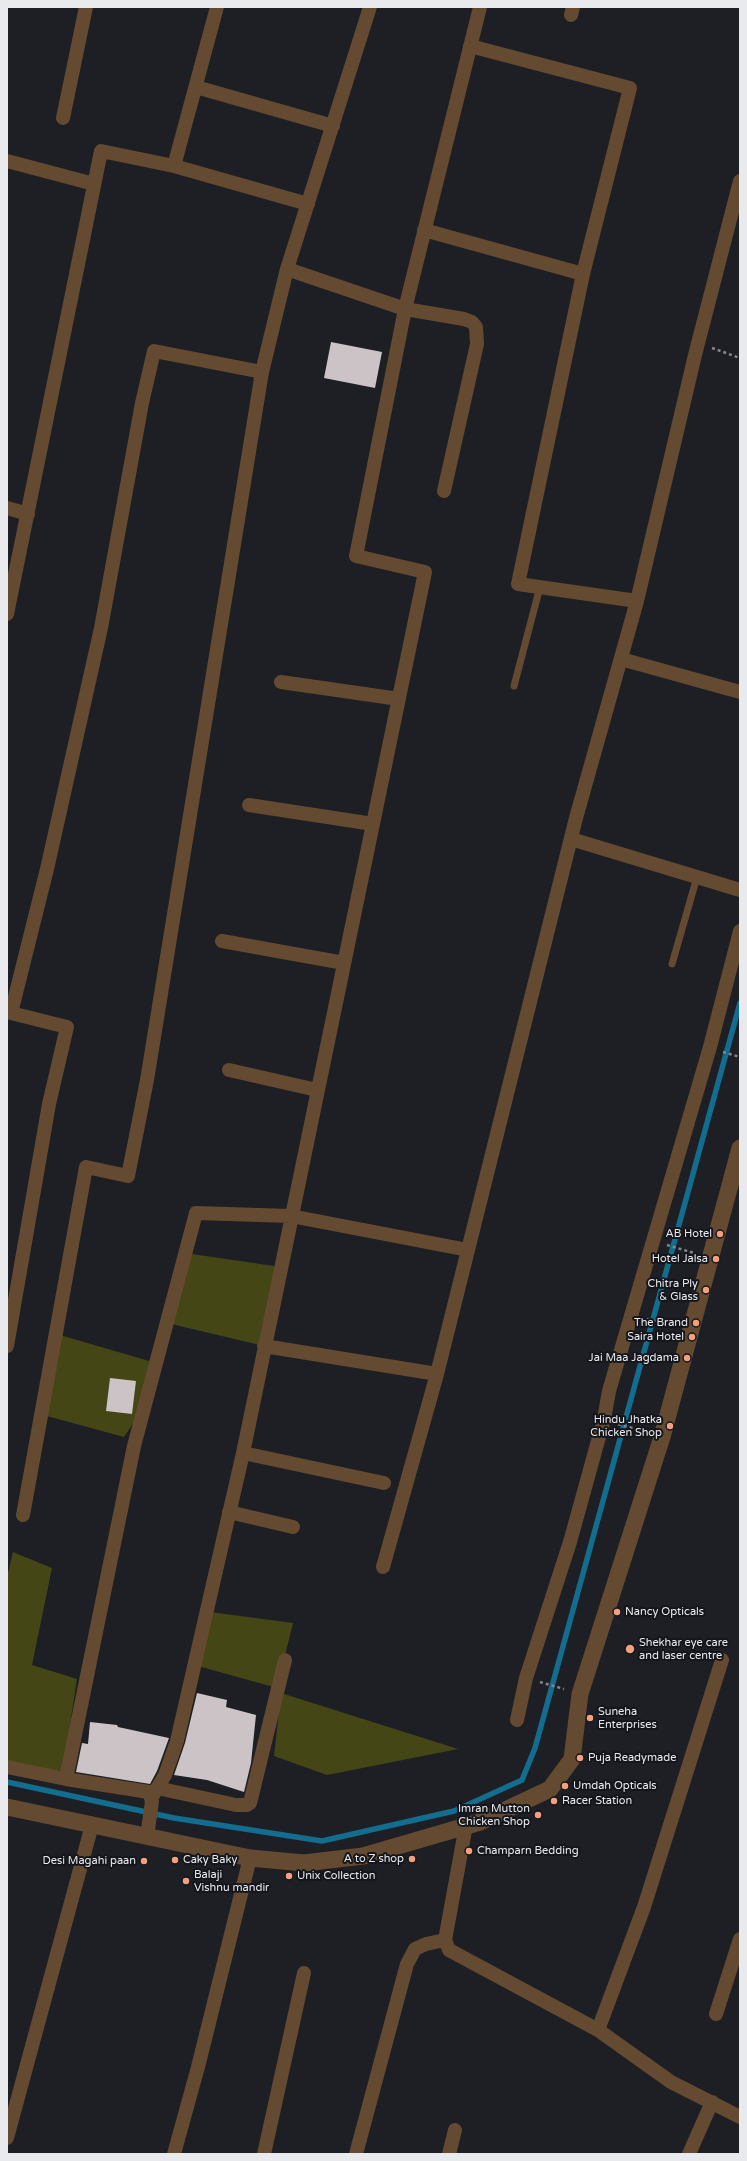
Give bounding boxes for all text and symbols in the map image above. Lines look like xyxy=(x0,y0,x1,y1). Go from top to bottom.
place label: AB Hotel xyxy=(665,1227,712,1241)
marker: AB Hotel xyxy=(715,1229,725,1239)
place label: Hotel Jalsa xyxy=(652,1252,708,1266)
marker: Hotel Jalsa xyxy=(711,1254,721,1264)
place label: Chitra Ply & Glass xyxy=(647,1277,698,1303)
marker: Chitra Ply & Glass xyxy=(701,1285,711,1295)
place label: The Brand xyxy=(634,1316,688,1330)
marker: The Brand xyxy=(691,1318,701,1328)
place label: Saira Hotel xyxy=(627,1330,684,1344)
marker: Saira Hotel xyxy=(687,1332,697,1342)
place label: Jai Maa Jagdama xyxy=(589,1351,679,1365)
marker: Jai Maa Jagdama xyxy=(682,1353,692,1363)
place label: Hindu Jhatka Chicken Shop xyxy=(590,1413,662,1439)
marker: Hindu Jhatka Chicken Shop xyxy=(665,1421,675,1431)
place label: Nancy Opticals xyxy=(625,1605,704,1619)
marker: Nancy Opticals xyxy=(612,1607,622,1617)
place label: Shekhar eye care and laser centre xyxy=(639,1636,728,1662)
marker: Shekhar eye care and laser centre xyxy=(624,1643,636,1655)
place label: Suneha Enterprises xyxy=(598,1705,657,1731)
marker: Suneha Enterprises xyxy=(585,1713,595,1723)
place label: Puja Readymade xyxy=(588,1751,676,1765)
marker: Puja Readymade xyxy=(575,1753,585,1763)
place label: Umdah Opticals xyxy=(573,1779,657,1793)
marker: Umdah Opticals xyxy=(560,1781,570,1791)
place label: Racer Station xyxy=(562,1794,632,1808)
marker: Racer Station xyxy=(549,1796,559,1806)
place label: Imran Mutton Chicken Shop xyxy=(458,1802,530,1828)
marker: Imran Mutton Chicken Shop xyxy=(533,1810,543,1820)
place label: Champarn Bedding xyxy=(477,1844,579,1858)
marker: Champarn Bedding xyxy=(464,1846,474,1856)
place label: A to Z shop xyxy=(344,1852,404,1866)
place label: Caky Baky xyxy=(183,1853,237,1867)
place label: Desi Magahi paan xyxy=(43,1854,136,1868)
marker: A to Z shop xyxy=(407,1854,417,1864)
marker: Caky Baky xyxy=(170,1855,180,1865)
marker: Desi Magahi paan xyxy=(139,1856,149,1866)
place label: Balaji Vishnu mandir xyxy=(194,1868,269,1894)
place label: Unix Collection xyxy=(297,1869,375,1883)
marker: Unix Collection xyxy=(284,1871,294,1881)
marker: Balaji Vishnu mandir xyxy=(181,1876,191,1886)

